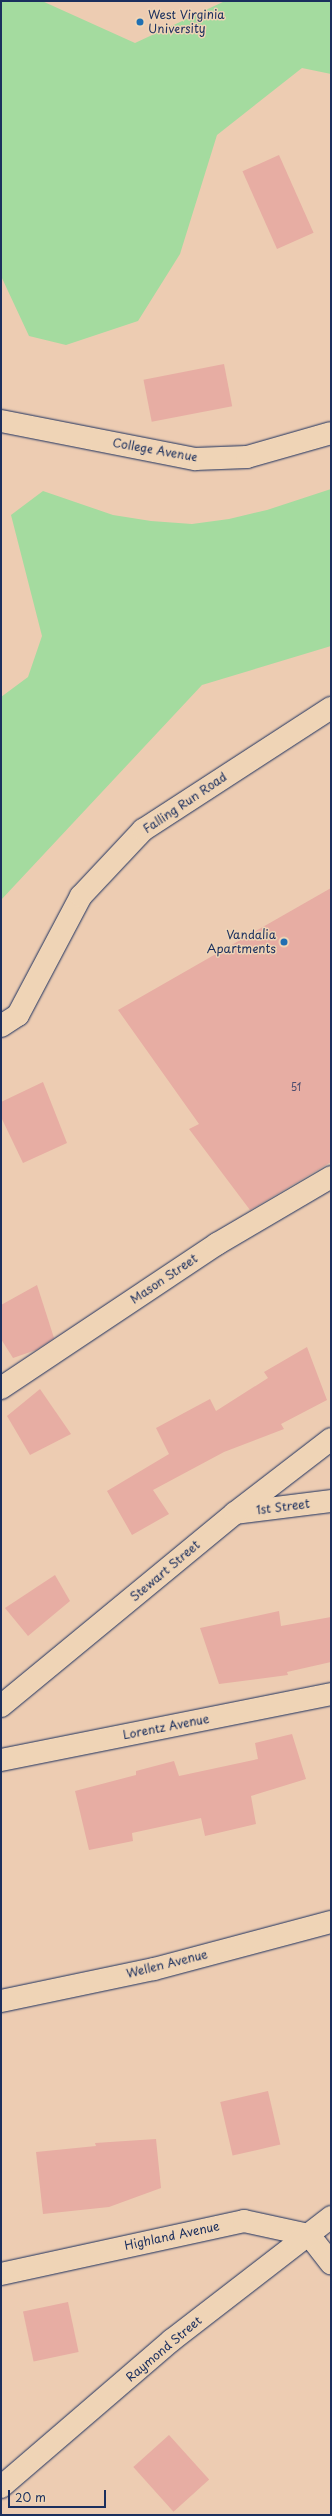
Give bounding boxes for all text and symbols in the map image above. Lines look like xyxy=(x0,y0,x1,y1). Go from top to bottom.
place label: West Virginia University xyxy=(148,8,225,36)
marker: West Virginia University xyxy=(135,17,145,27)
street label: College Avenue xyxy=(111,435,199,465)
street label: Falling Run Road xyxy=(140,770,230,836)
place label: Vandalia Apartments xyxy=(207,928,276,956)
marker: Vandalia Apartments xyxy=(279,937,289,947)
house number: 51 xyxy=(291,1081,301,1093)
street label: Mason Street xyxy=(128,1251,200,1307)
street label: 1st Street xyxy=(254,1496,312,1518)
street label: Stewart Street xyxy=(127,1538,203,1604)
street label: Lorentz Avenue xyxy=(121,1712,211,1742)
street label: Wellen Avenue xyxy=(125,1947,209,1981)
street label: Highland Avenue xyxy=(123,2219,221,2253)
street label: Raymond Street xyxy=(123,2313,205,2385)
scale bar xyxy=(10,2482,108,2508)
text: 20 m xyxy=(15,2488,46,2506)

